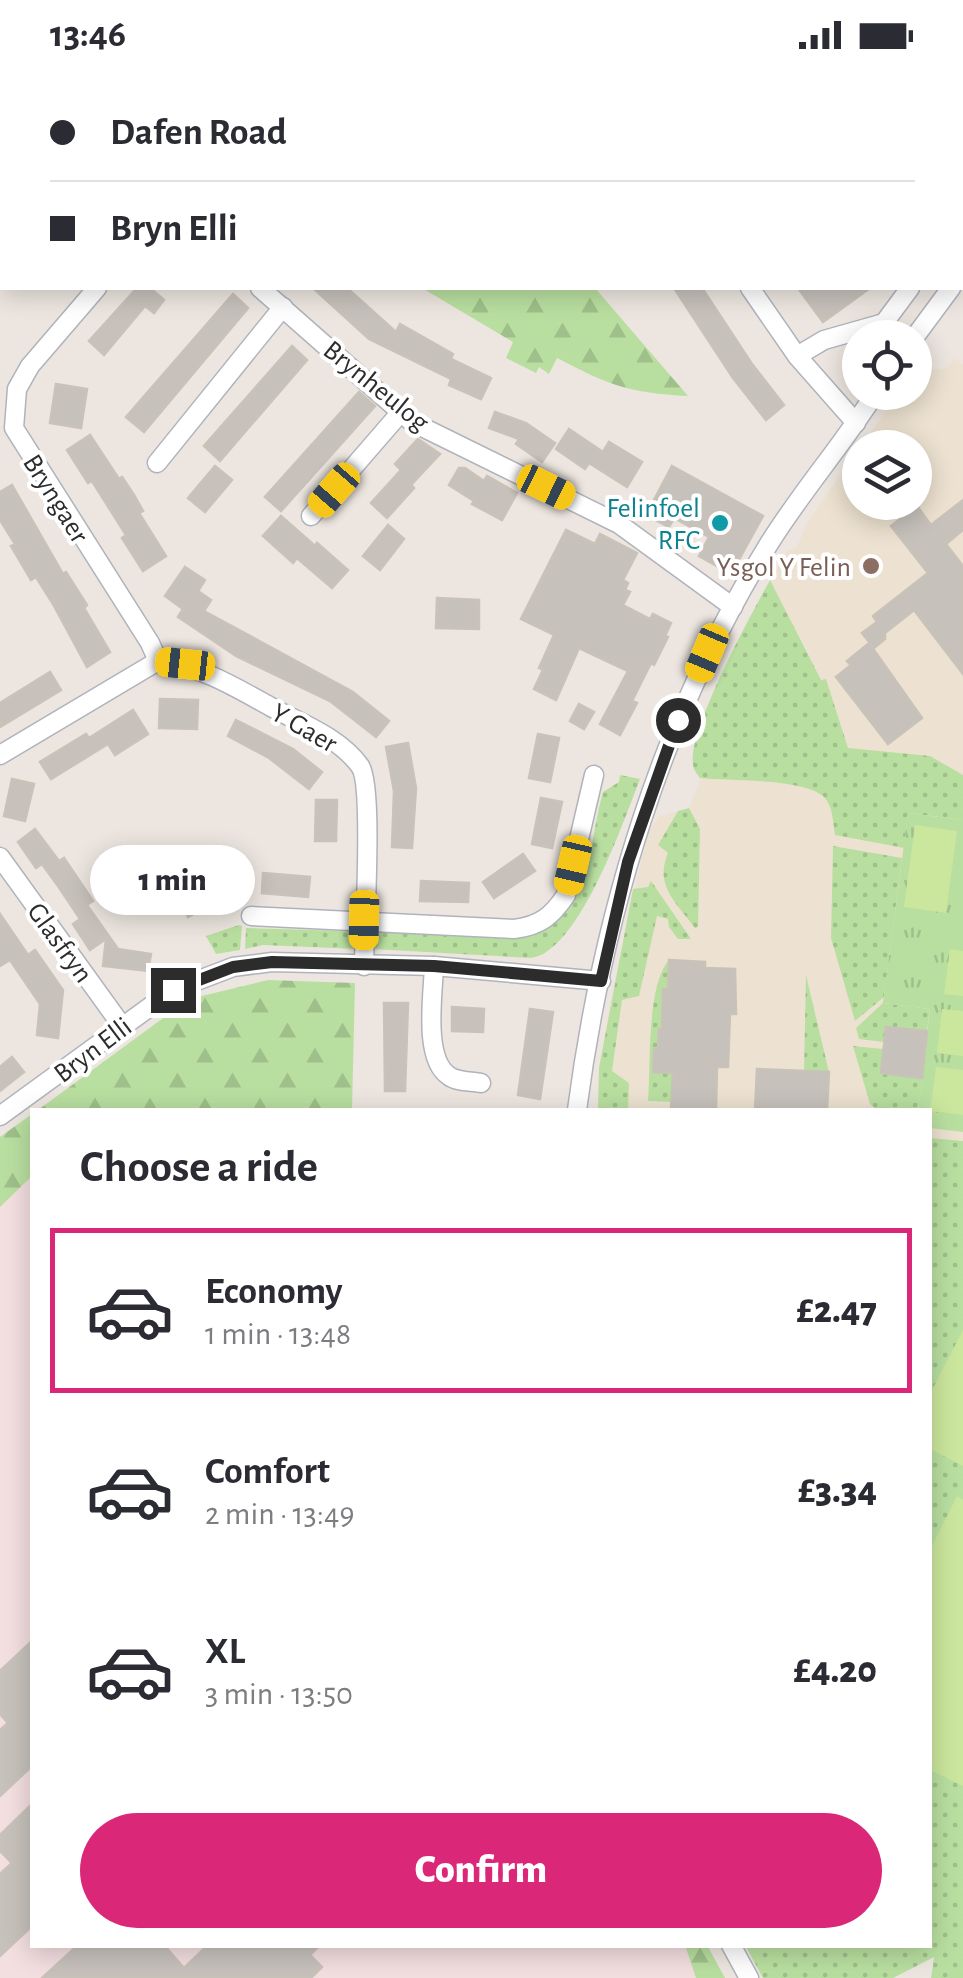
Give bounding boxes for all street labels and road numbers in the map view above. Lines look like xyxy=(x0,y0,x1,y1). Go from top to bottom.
street label: Brynheulog xyxy=(318,336,434,437)
street label: Bryngaer xyxy=(17,450,93,548)
street label: Y Gaer xyxy=(266,699,342,759)
street label: Glasfryn xyxy=(21,898,97,988)
street label: Bryn Elli xyxy=(49,1013,137,1089)

